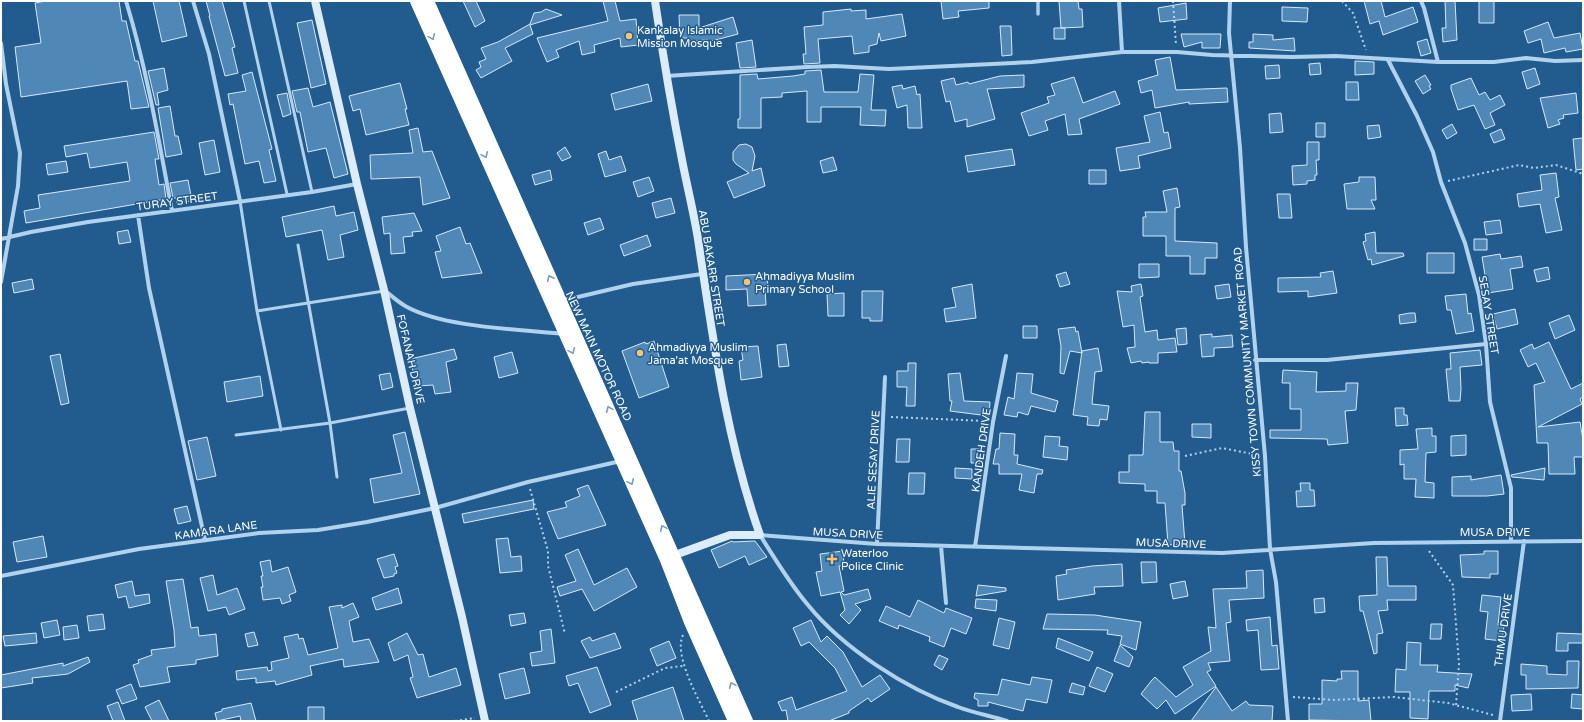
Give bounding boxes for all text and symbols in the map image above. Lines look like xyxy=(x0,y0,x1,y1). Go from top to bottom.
place label: Kankalay Islamic Mission Mosque xyxy=(637,24,723,50)
marker: Kankalay Islamic Mission Mosque xyxy=(624,31,634,41)
one-way arrow xyxy=(427,32,435,40)
one-way arrow xyxy=(480,152,488,159)
street label: TURAY STREET xyxy=(136,189,219,214)
street label: ABU BAKARR STREET xyxy=(696,209,727,328)
street label: KISSY TOWN COMMUNITY MARKET ROAD xyxy=(1231,246,1264,477)
place label: Ahmadiyya Muslim Primary School xyxy=(755,270,855,296)
one-way arrow xyxy=(547,275,555,283)
street label: SESAY STREET xyxy=(1476,275,1501,356)
marker: Ahmadiyya Muslim Primary School xyxy=(742,277,752,287)
street label: NEW MAIN MOTOR ROAD xyxy=(563,289,634,423)
street label: FOFANAH DRIVE xyxy=(394,313,427,405)
place label: Ahmadiyya Muslim Jama'at Mosque xyxy=(648,341,748,367)
one-way arrow xyxy=(567,347,575,354)
marker: Ahmadiyya Muslim Jama'at Mosque xyxy=(635,348,645,358)
one-way arrow xyxy=(606,406,614,413)
street label: KANDEH DRIVE xyxy=(969,407,994,493)
street label: ALIE SESAY DRIVE xyxy=(864,410,883,510)
one-way arrow xyxy=(626,478,634,486)
street label: KAMARA LANE xyxy=(174,518,258,543)
one-way arrow xyxy=(659,524,667,531)
street label: MUSA DRIVE xyxy=(812,525,884,542)
street label: MUSA DRIVE xyxy=(1460,526,1530,539)
street label: MUSA DRIVE xyxy=(1135,536,1207,551)
place label: Waterloo Police Clinic xyxy=(841,547,904,573)
marker: Waterloo Police Clinic xyxy=(826,553,838,565)
street label: THIMU DRIVE xyxy=(1492,593,1515,668)
one-way arrow xyxy=(728,682,736,689)

